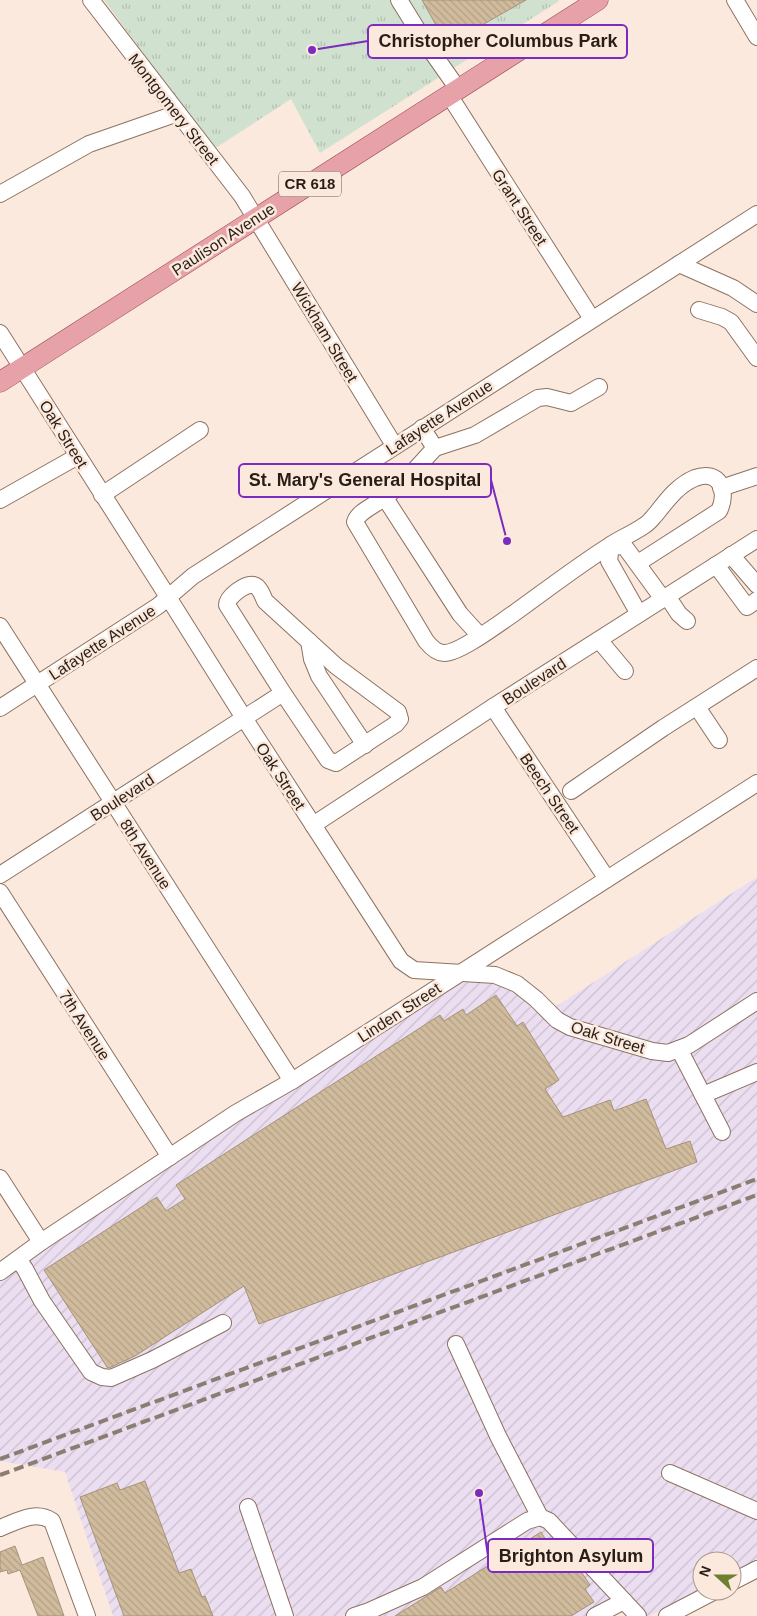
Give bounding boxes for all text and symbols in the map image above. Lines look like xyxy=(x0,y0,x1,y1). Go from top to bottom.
callout: Christopher Columbus Park xyxy=(368,25,627,58)
text: Christopher Columbus Park xyxy=(378,31,619,51)
street label: Montgomery Street xyxy=(125,50,223,169)
street label: Grant Street xyxy=(489,166,551,249)
road number: CR 618 xyxy=(279,172,341,196)
street label: Paulison Avenue xyxy=(169,200,278,279)
street label: Wickham Street xyxy=(288,279,361,386)
street label: Lafayette Avenue xyxy=(383,377,496,458)
street label: Oak Street xyxy=(36,397,91,472)
callout: St. Mary's General Hospital xyxy=(239,464,491,497)
text: St. Mary's General Hospital xyxy=(249,470,481,490)
street label: Lafayette Avenue xyxy=(46,602,159,683)
street label: Boulevard xyxy=(499,655,569,708)
street label: Oak Street xyxy=(253,740,309,813)
street label: Beech Street xyxy=(517,750,583,837)
street label: Boulevard xyxy=(87,771,157,824)
street label: 8th Avenue xyxy=(117,816,174,892)
street label: Linden Street xyxy=(355,979,444,1045)
street label: 7th Avenue xyxy=(56,987,113,1063)
street label: Oak Street xyxy=(569,1018,647,1057)
callout: Brighton Asylum xyxy=(488,1539,653,1572)
text: Brighton Asylum xyxy=(499,1546,643,1566)
north arrow xyxy=(692,1551,742,1601)
text: N xyxy=(696,1564,714,1579)

